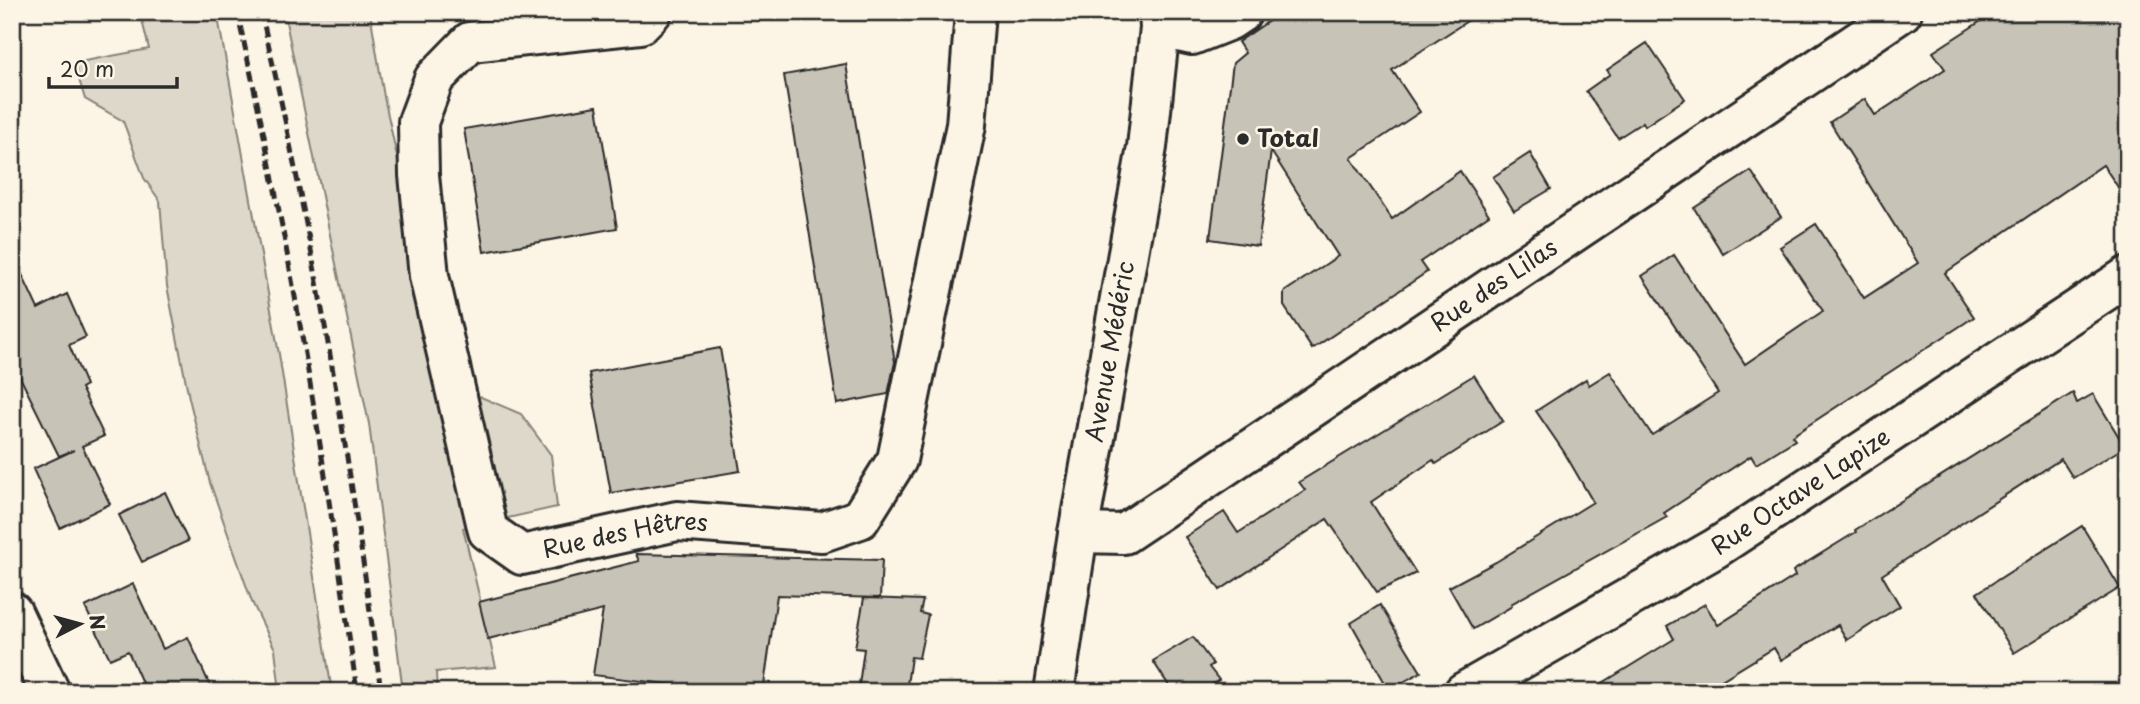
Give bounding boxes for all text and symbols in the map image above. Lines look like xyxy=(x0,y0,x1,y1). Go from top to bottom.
scale bar xyxy=(49,46,177,90)
text: 20 m xyxy=(60,52,114,84)
place label: Total xyxy=(1257,119,1319,155)
marker: Total xyxy=(1235,131,1251,147)
street label: Rue des Lilas xyxy=(1423,228,1564,339)
street label: Avenue Médéric xyxy=(1075,258,1142,445)
street label: Rue Octave Lapize xyxy=(1703,418,1897,563)
street label: Rue des Hêtres xyxy=(539,501,709,566)
north arrow xyxy=(46,588,116,658)
text: N xyxy=(83,613,113,631)

